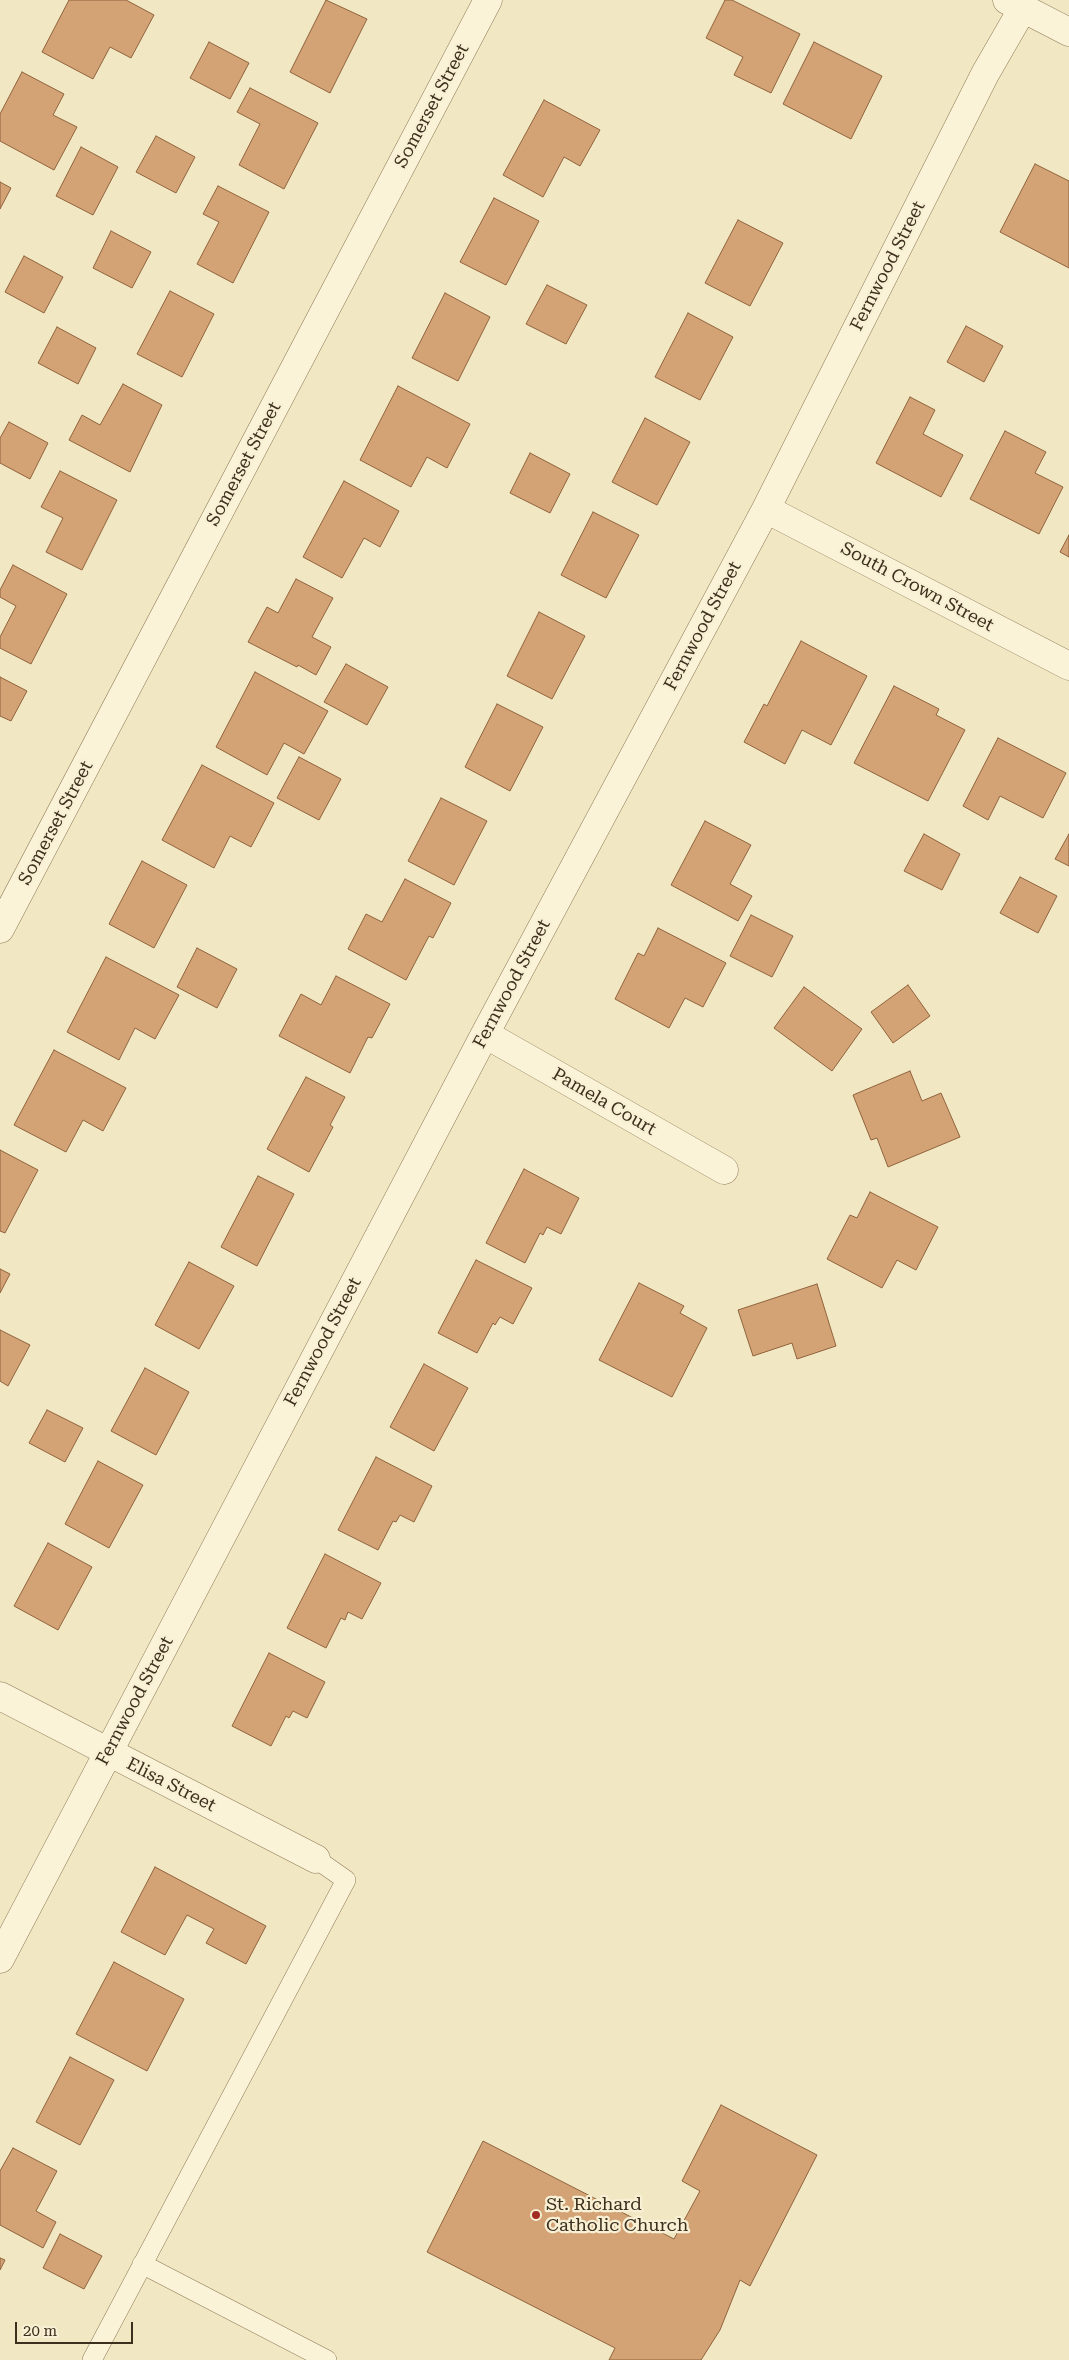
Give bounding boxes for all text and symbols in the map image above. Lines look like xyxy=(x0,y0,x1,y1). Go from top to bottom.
street label: Somerset Street xyxy=(390,40,474,172)
street label: Fernwood Street xyxy=(846,197,930,335)
street label: Somerset Street xyxy=(202,398,286,530)
street label: South Crown Street xyxy=(837,538,997,636)
street label: Fernwood Street xyxy=(660,558,746,694)
street label: Somerset Street xyxy=(14,757,98,889)
street label: Fernwood Street xyxy=(469,916,555,1052)
street label: Pamela Court xyxy=(548,1064,660,1140)
street label: Fernwood Street xyxy=(280,1274,366,1410)
street label: Fernwood Street xyxy=(92,1633,178,1769)
street label: Elisa Street xyxy=(123,1753,219,1817)
place label: St. Richard Catholic Church xyxy=(546,2194,688,2236)
marker: St. Richard Catholic Church xyxy=(530,2209,542,2221)
scale bar xyxy=(18,2312,135,2344)
text: 20 m xyxy=(23,2322,57,2340)

